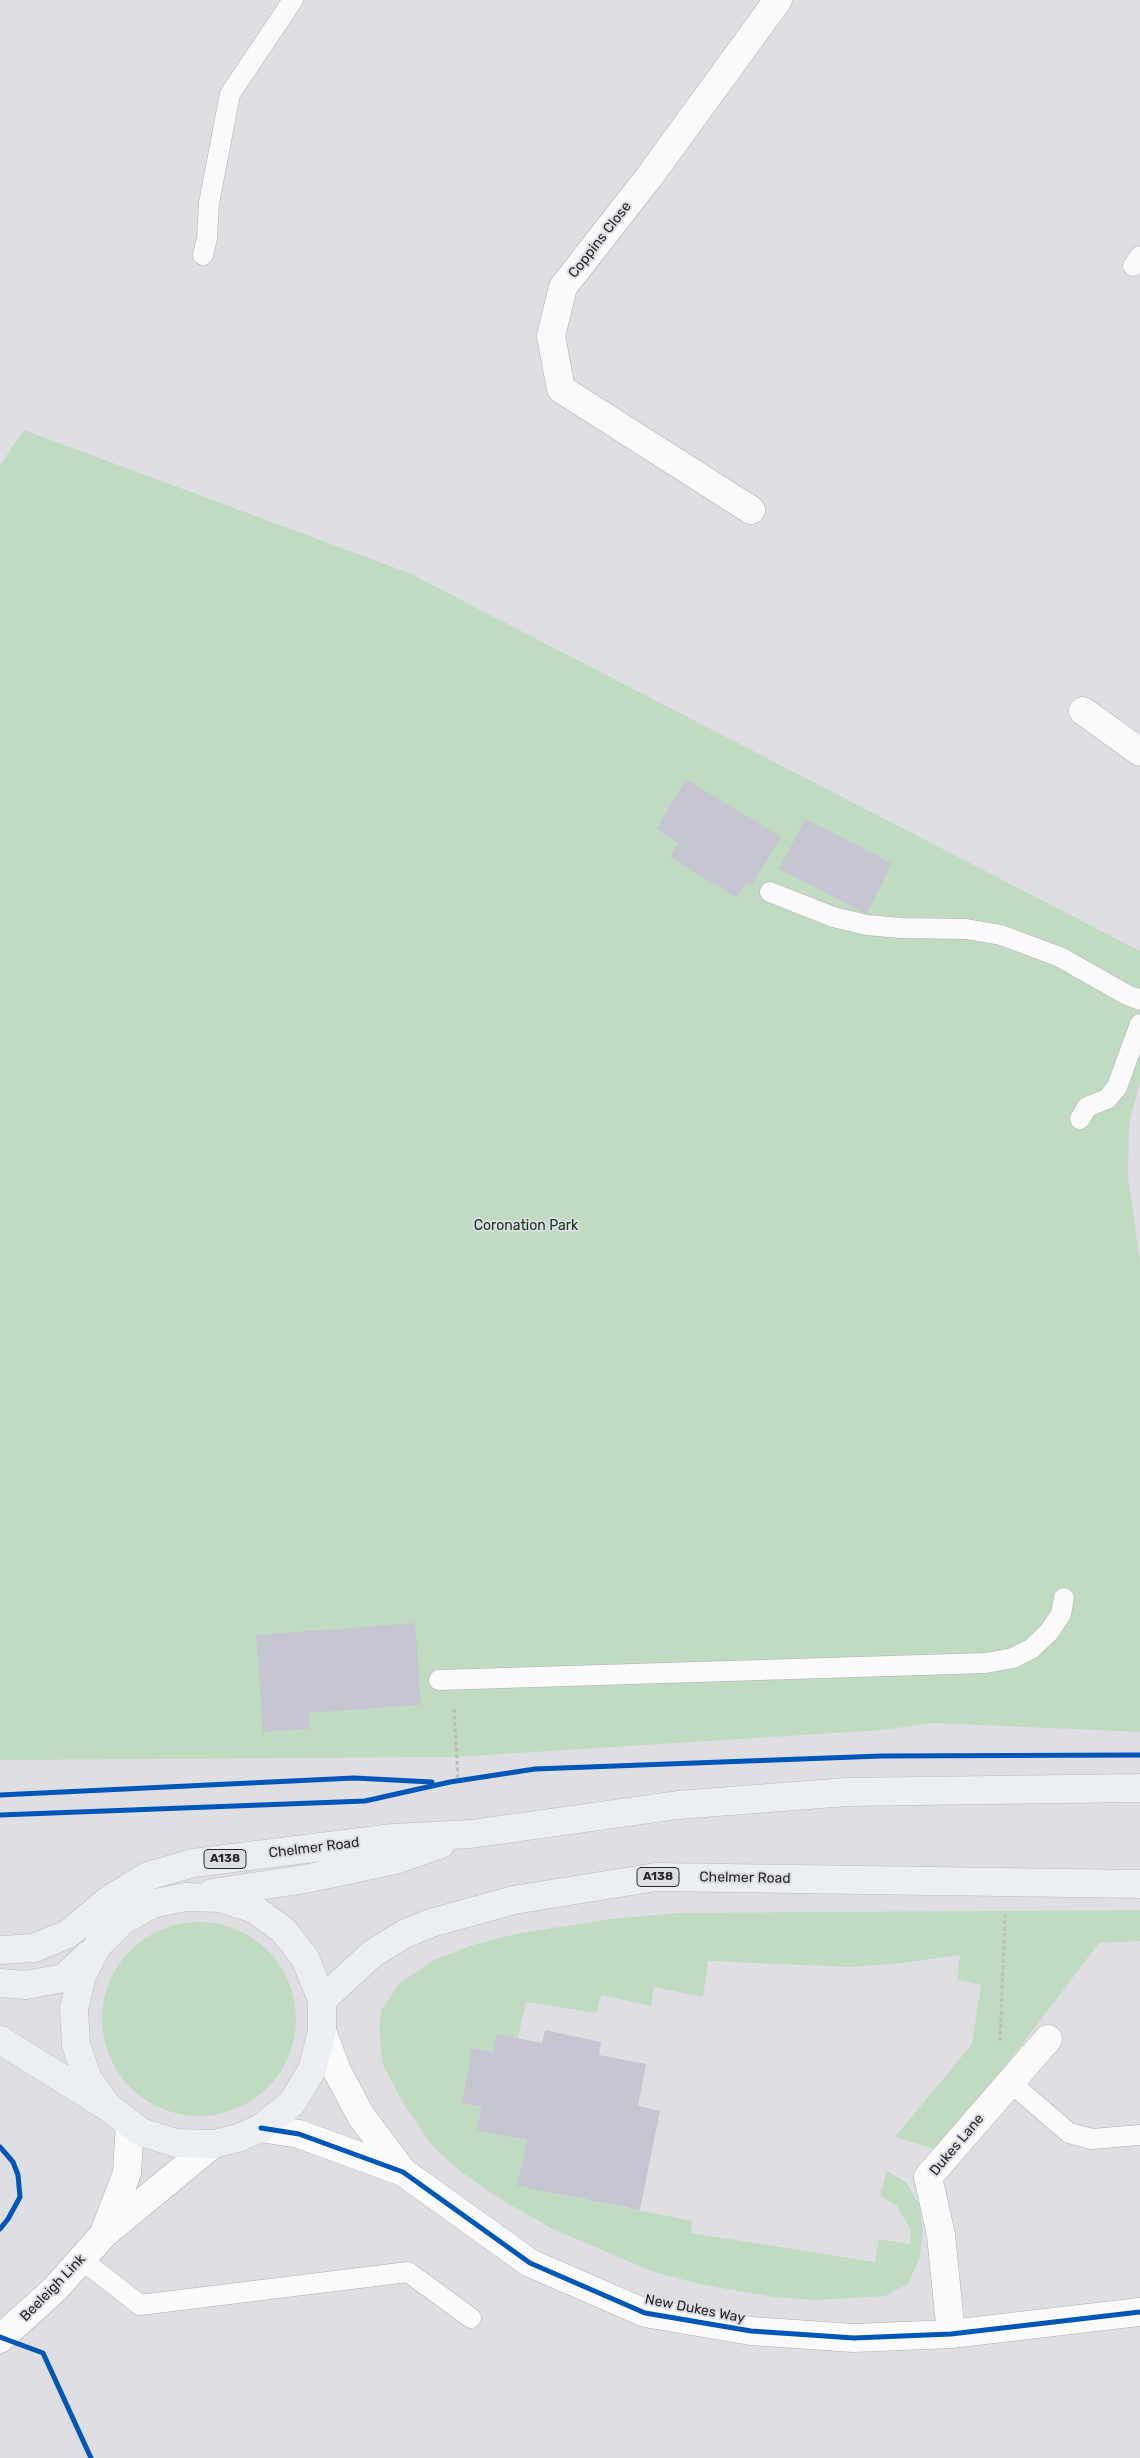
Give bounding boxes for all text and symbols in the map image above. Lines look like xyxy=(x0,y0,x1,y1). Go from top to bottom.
street label: Coppins Close xyxy=(565,198,635,282)
park label: Coronation Park xyxy=(474,1218,578,1234)
street label: Chelmer Road xyxy=(268,1834,360,1862)
road number: A138 xyxy=(204,1850,246,1868)
road number: A138 xyxy=(637,1868,679,1886)
street label: Chelmer Road xyxy=(699,1869,791,1887)
street label: Dukes Lane xyxy=(926,2111,988,2179)
street label: Beeleigh Link xyxy=(17,2251,89,2325)
street label: New Dukes Way xyxy=(644,2291,746,2327)

